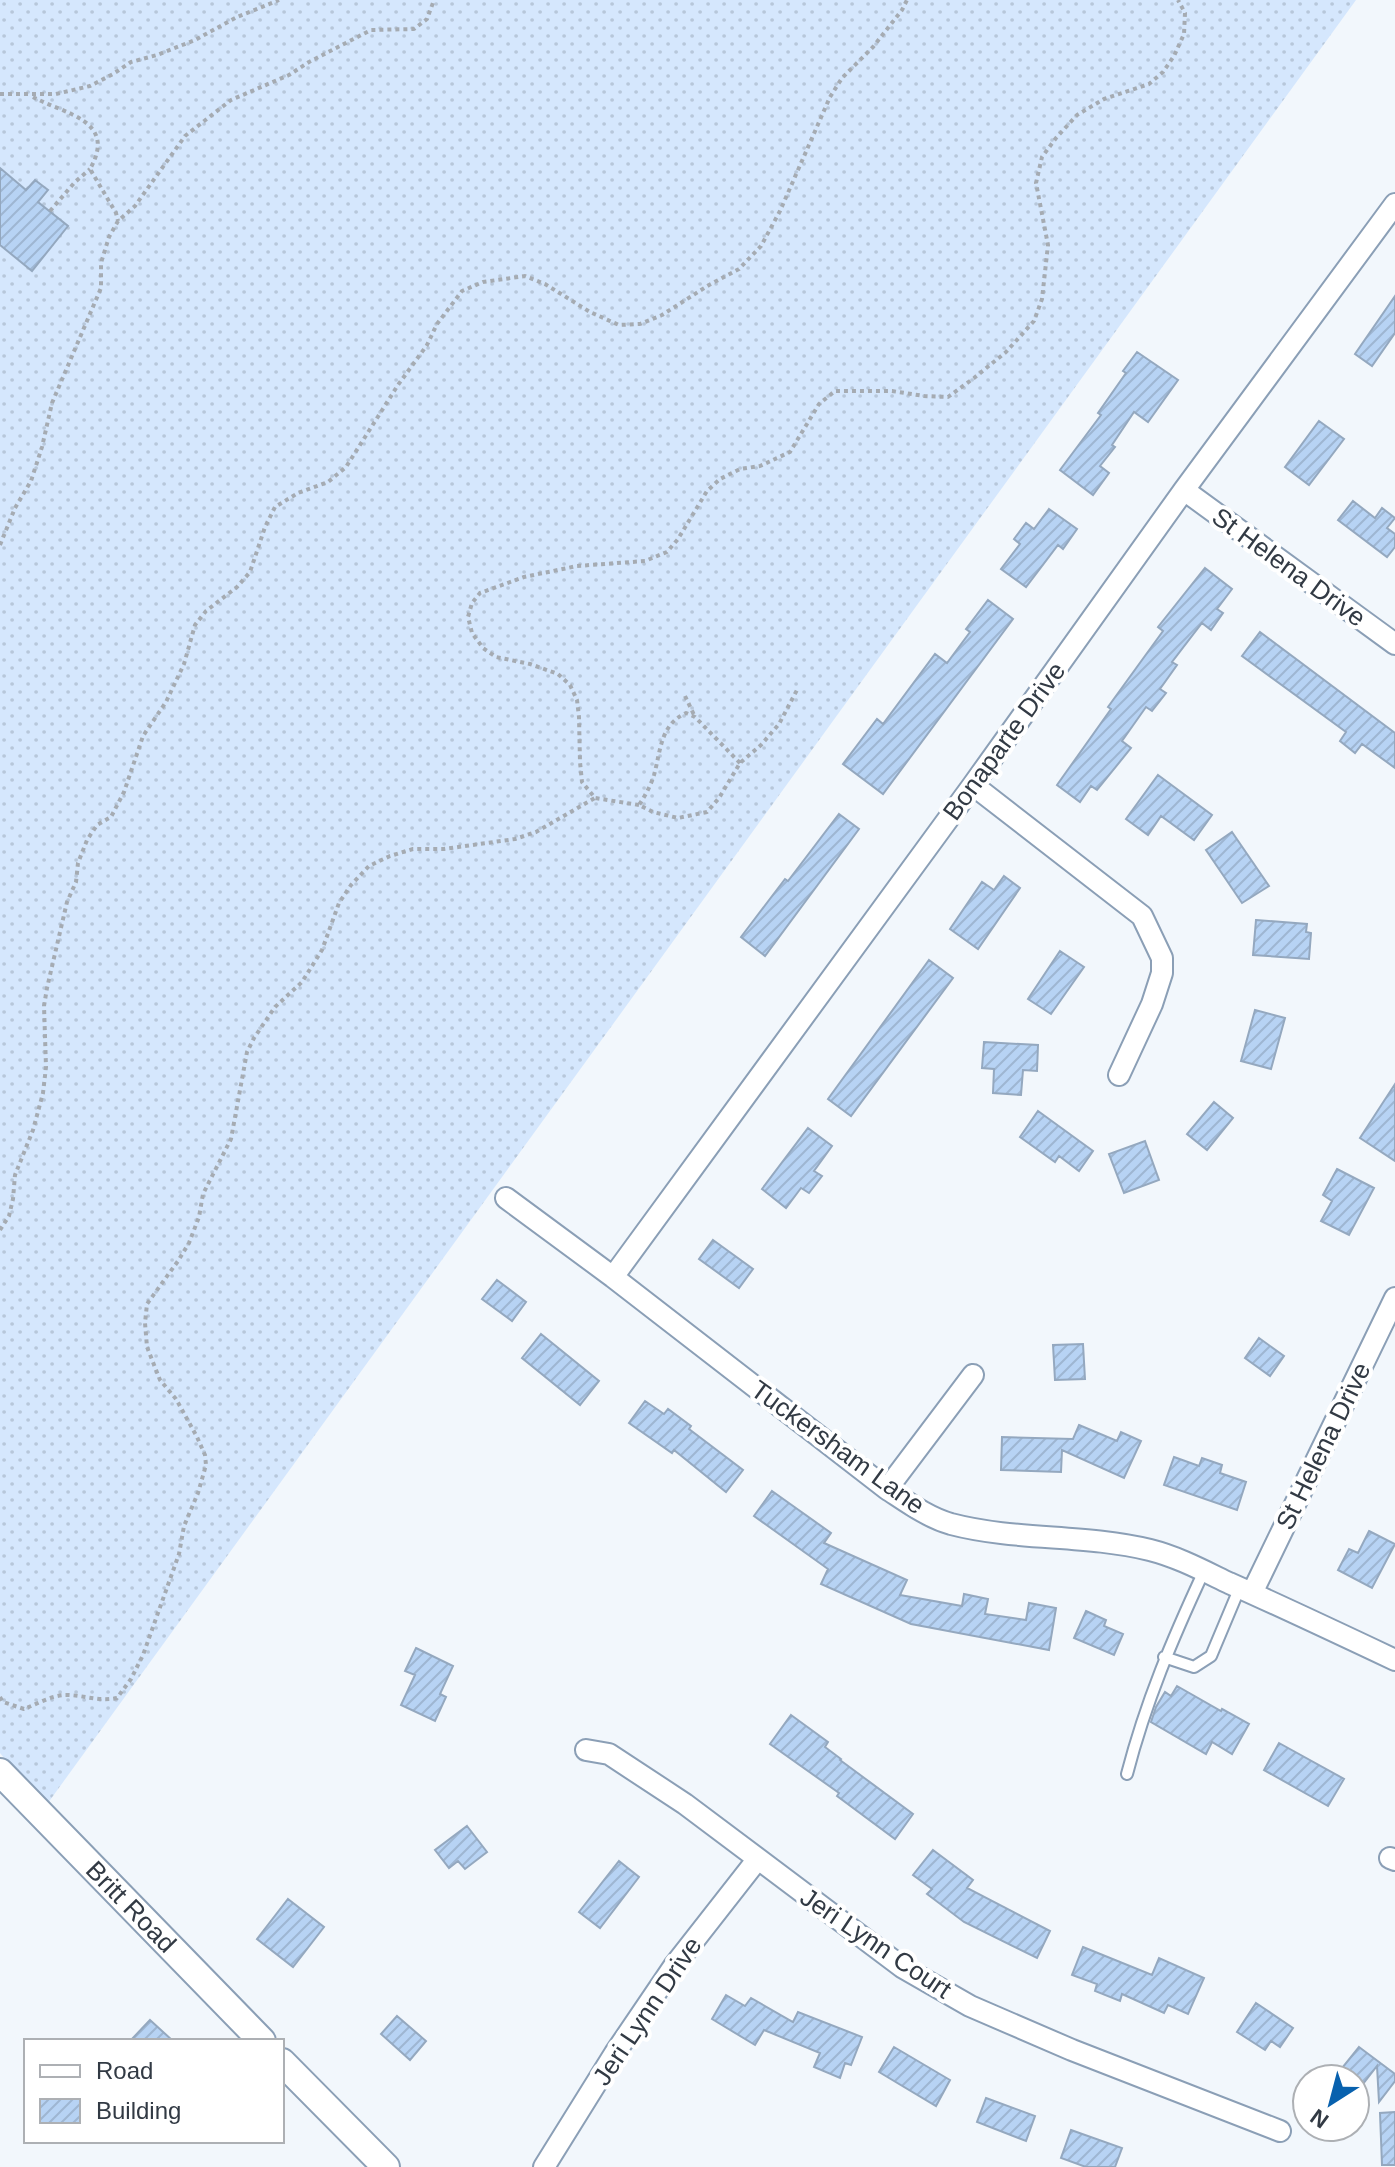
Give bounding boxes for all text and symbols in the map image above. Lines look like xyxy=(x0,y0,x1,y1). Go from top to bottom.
street label: St Helena Drive xyxy=(1207,501,1371,633)
street label: Bonaparte Drive xyxy=(937,656,1071,826)
street label: St Helena Drive xyxy=(1270,1358,1376,1534)
street label: Tuckersham Lane xyxy=(745,1374,931,1520)
street label: Britt Road xyxy=(80,1855,182,1959)
street label: Jeri Lynn Court xyxy=(795,1882,958,2005)
street label: Jeri Lynn Drive xyxy=(586,1931,708,2091)
legend xyxy=(24,2039,284,2143)
text: Road xyxy=(96,2057,153,2084)
north arrow xyxy=(1291,2063,1371,2143)
text: Building xyxy=(96,2097,181,2124)
text: N xyxy=(1306,2104,1333,2134)

